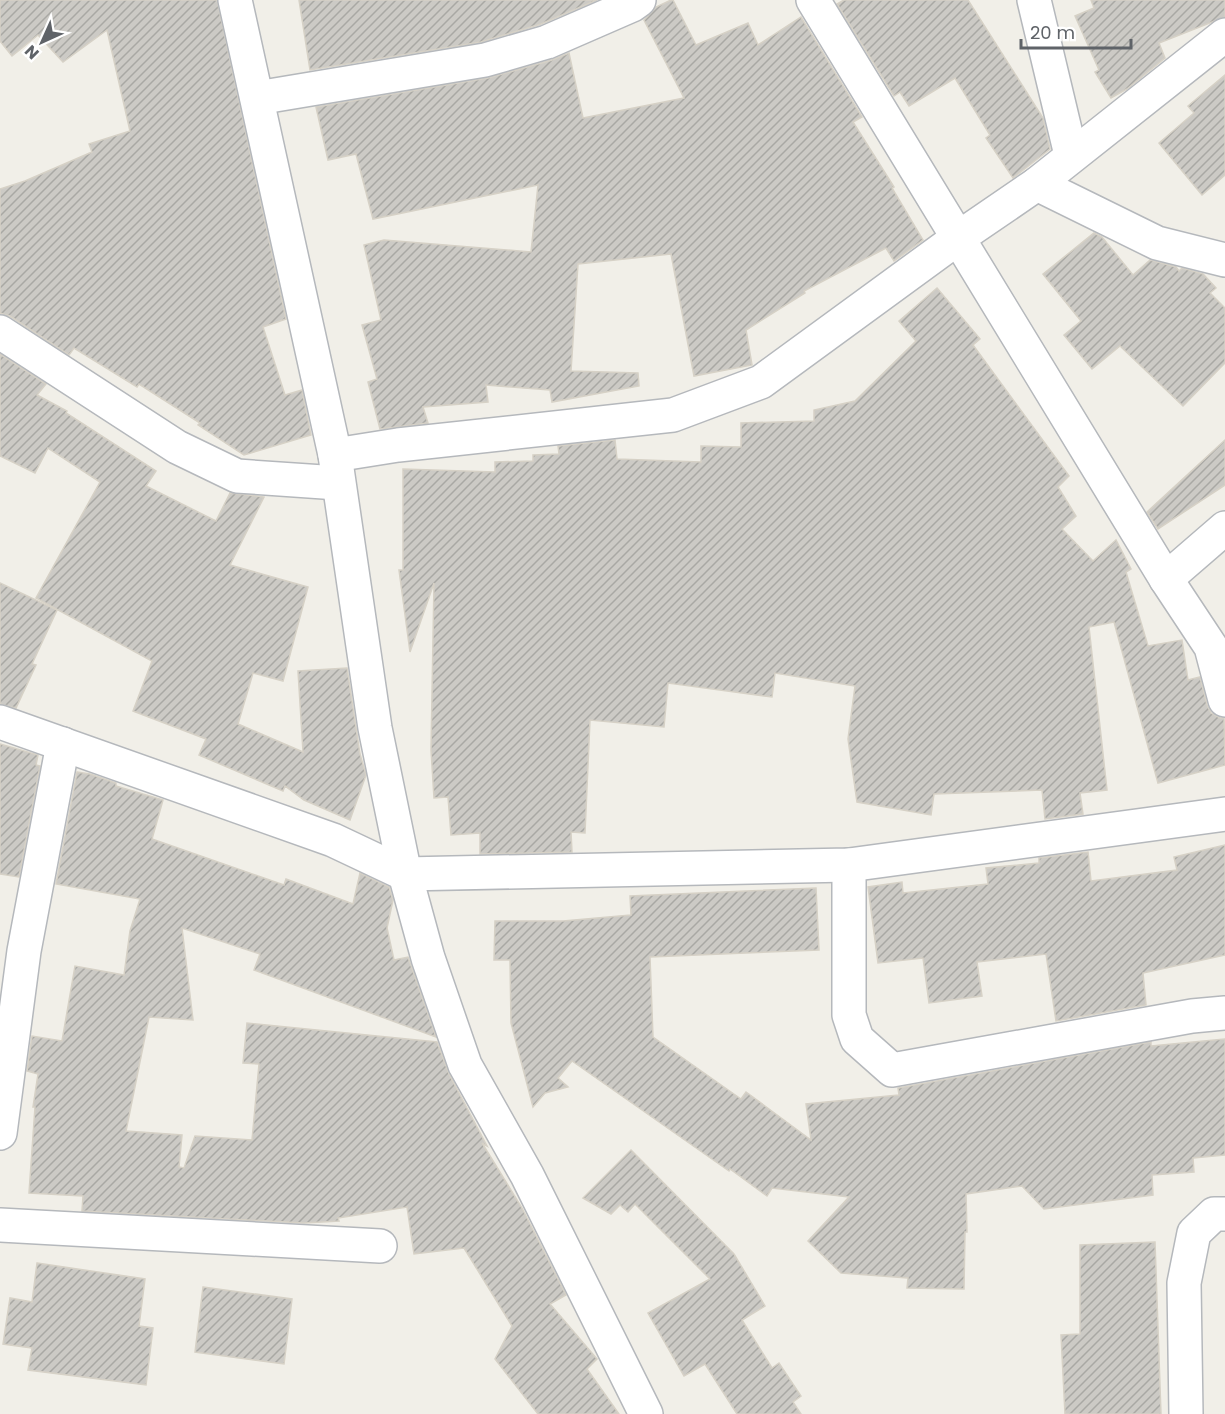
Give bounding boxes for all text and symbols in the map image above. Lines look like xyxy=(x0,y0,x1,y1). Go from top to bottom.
north arrow xyxy=(12,12,72,72)
scale bar xyxy=(1021,12,1130,50)
text: 20 m xyxy=(1030,20,1075,45)
text: N xyxy=(19,40,44,65)

